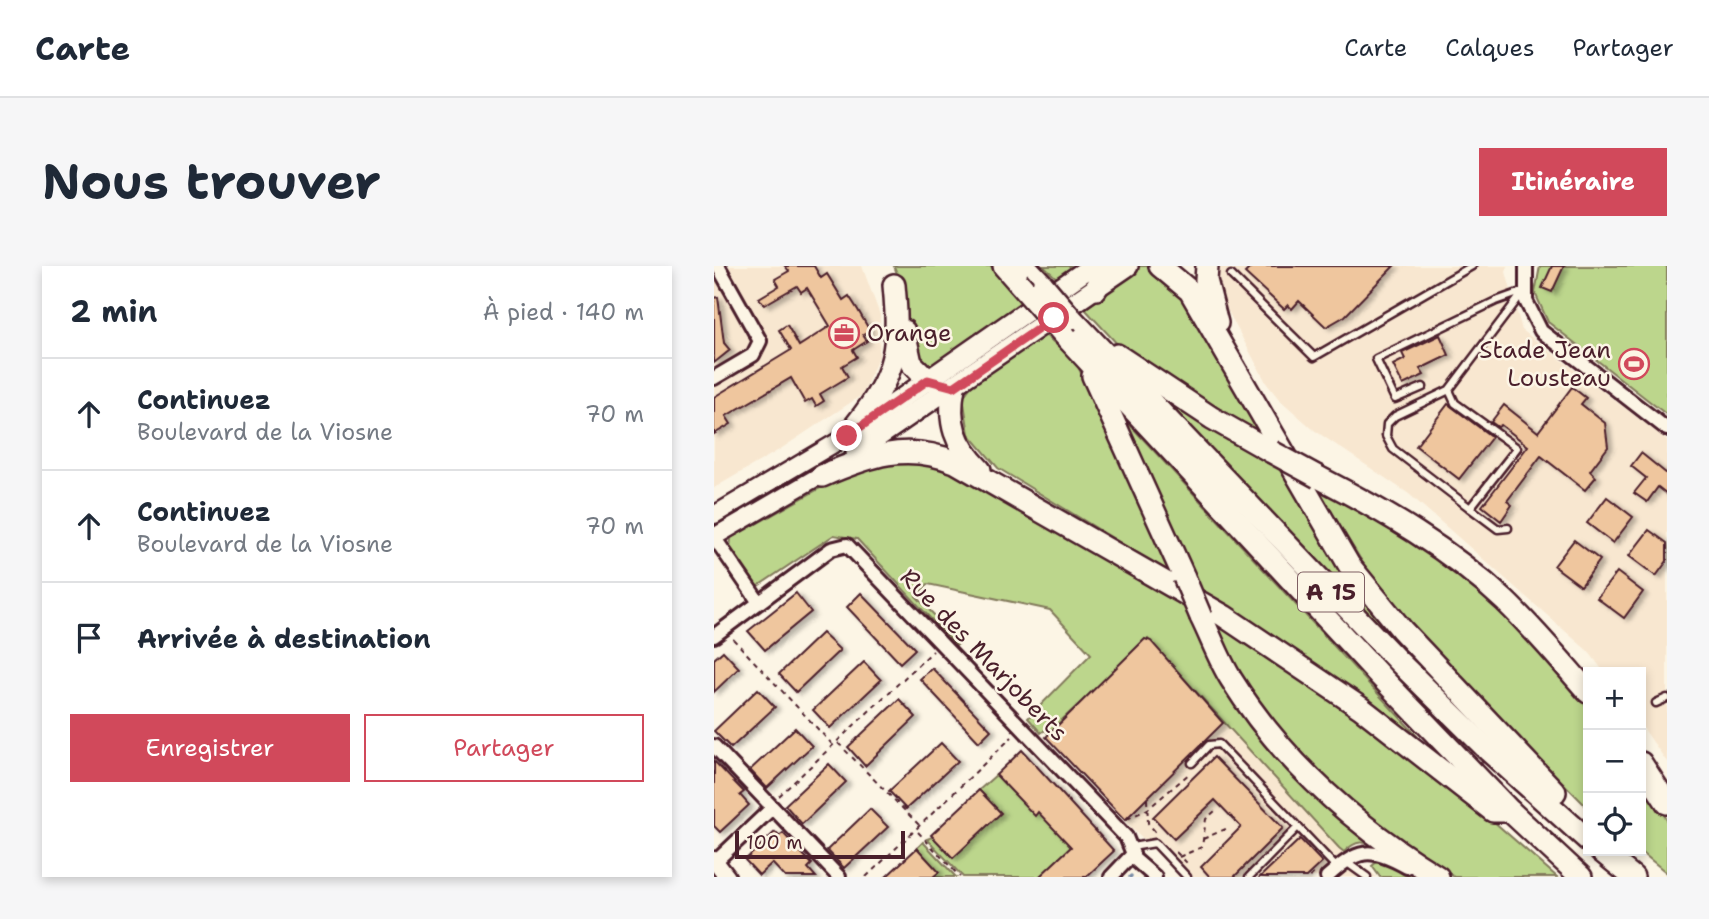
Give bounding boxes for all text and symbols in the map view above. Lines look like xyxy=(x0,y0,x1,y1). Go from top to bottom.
text: Carte xyxy=(35,26,130,71)
text: Carte xyxy=(1344,32,1407,64)
text: Calques xyxy=(1445,32,1535,64)
text: Partager xyxy=(1573,32,1674,64)
button: Itinéraire xyxy=(1479,148,1667,216)
text: Nous trouver xyxy=(42,149,381,215)
text: 2 min xyxy=(70,291,157,332)
text: À pied · 140 m xyxy=(483,297,644,327)
route start xyxy=(1038,302,1069,333)
office icon: Orange xyxy=(827,316,861,350)
place label: Orange xyxy=(867,317,952,349)
place label: Stade Jean Lousteau xyxy=(1479,334,1611,394)
sports icon: Stade Jean Lousteau xyxy=(1617,347,1651,381)
text: Continuez xyxy=(137,382,271,417)
icon: ahead xyxy=(70,395,108,433)
text: 70 m xyxy=(585,399,644,429)
text: Boulevard de la Viosne xyxy=(137,417,393,447)
route end xyxy=(831,420,862,451)
text: Continuez xyxy=(137,494,271,529)
icon: ahead xyxy=(70,507,108,545)
text: 70 m xyxy=(585,511,644,541)
text: Boulevard de la Viosne xyxy=(137,529,393,559)
street label: Rue des Marjoberts xyxy=(893,562,1075,748)
road number: A 15 xyxy=(1298,572,1364,612)
icon: arrive xyxy=(70,619,108,657)
text: Arrivée à destination xyxy=(137,621,431,656)
map controls xyxy=(1583,667,1646,856)
button: + xyxy=(1583,667,1646,730)
button: Enregistrer xyxy=(70,714,350,782)
button: Partager xyxy=(364,714,644,782)
button: − xyxy=(1583,730,1646,793)
button: locate xyxy=(1583,793,1646,856)
scale bar xyxy=(735,828,905,860)
text: 100 m xyxy=(746,830,803,855)

